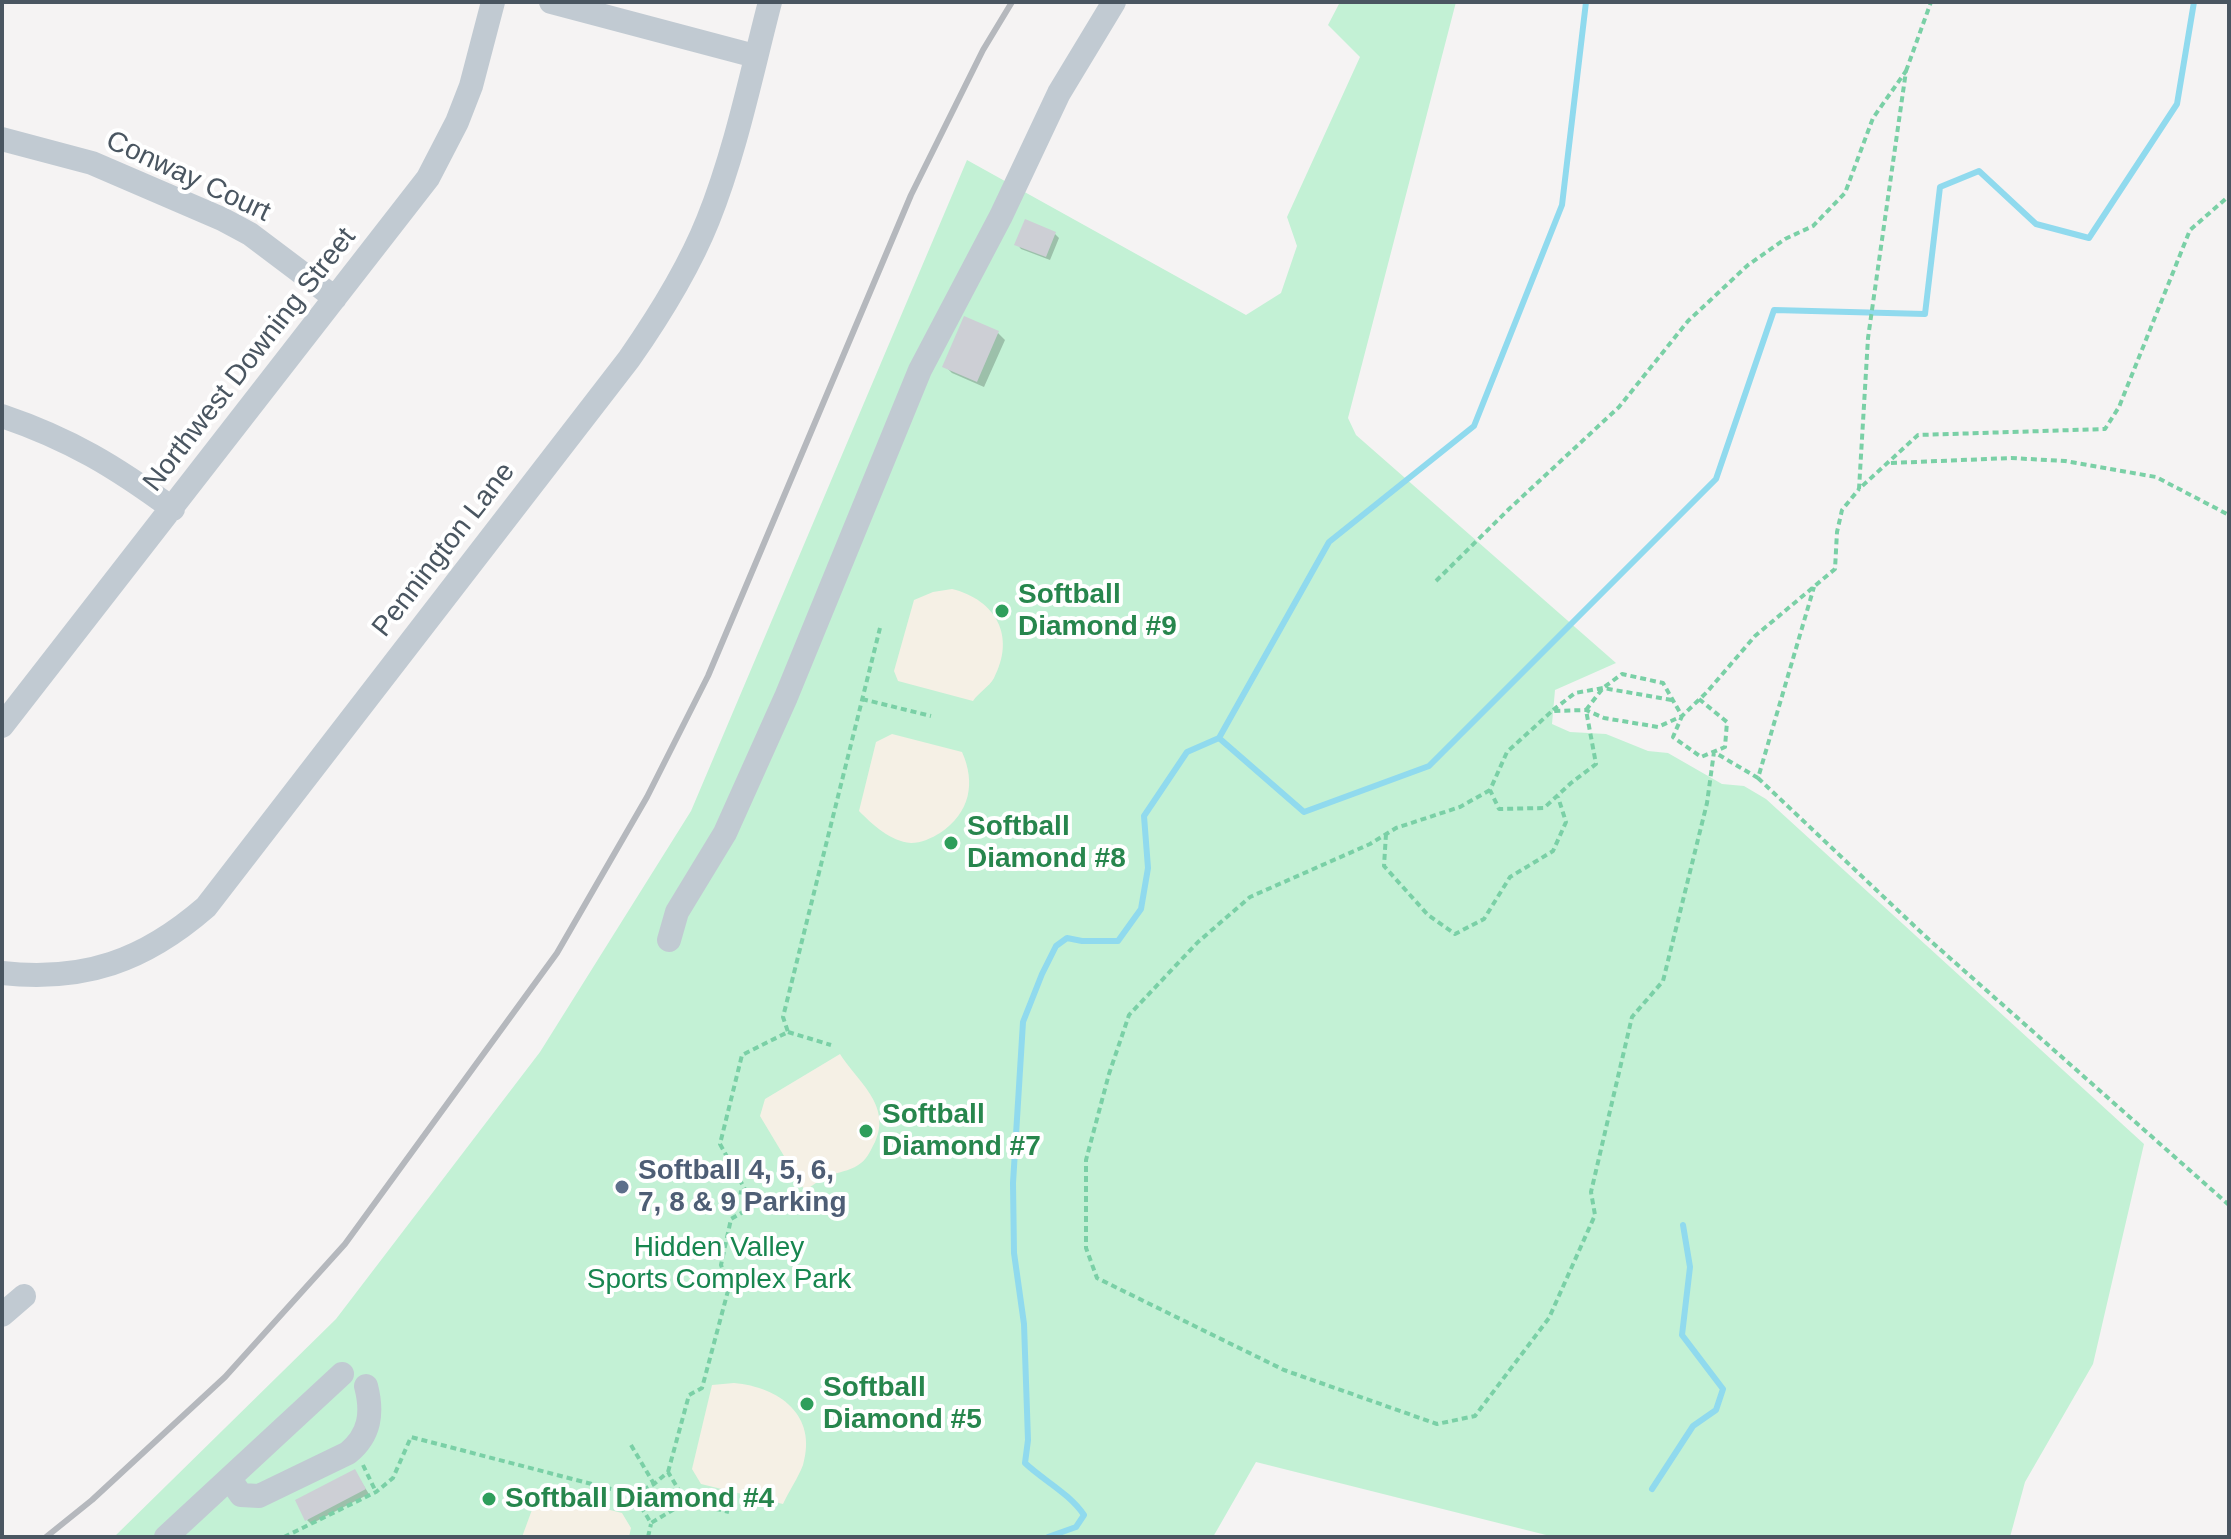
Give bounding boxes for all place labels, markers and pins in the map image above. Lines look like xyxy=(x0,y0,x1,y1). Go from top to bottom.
place label: Softball Diamond #9 xyxy=(1018,578,1177,644)
marker: Softball Diamond #9 xyxy=(993,602,1011,620)
place label: Softball Diamond #8 xyxy=(967,810,1126,876)
marker: Softball Diamond #8 xyxy=(942,834,960,852)
place label: Softball Diamond #7 xyxy=(882,1098,1041,1164)
marker: Softball Diamond #7 xyxy=(857,1122,875,1140)
place label: Softball 4, 5, 6, 7, 8 & 9 Parking xyxy=(638,1154,847,1220)
marker: Softball 4, 5, 6, 7, 8 & 9 Parking xyxy=(613,1178,631,1196)
place label: Softball Diamond #5 xyxy=(823,1371,982,1437)
marker: Softball Diamond #5 xyxy=(798,1395,816,1413)
place label: Softball Diamond #4 xyxy=(505,1482,774,1516)
marker: Softball Diamond #4 xyxy=(480,1490,498,1508)

